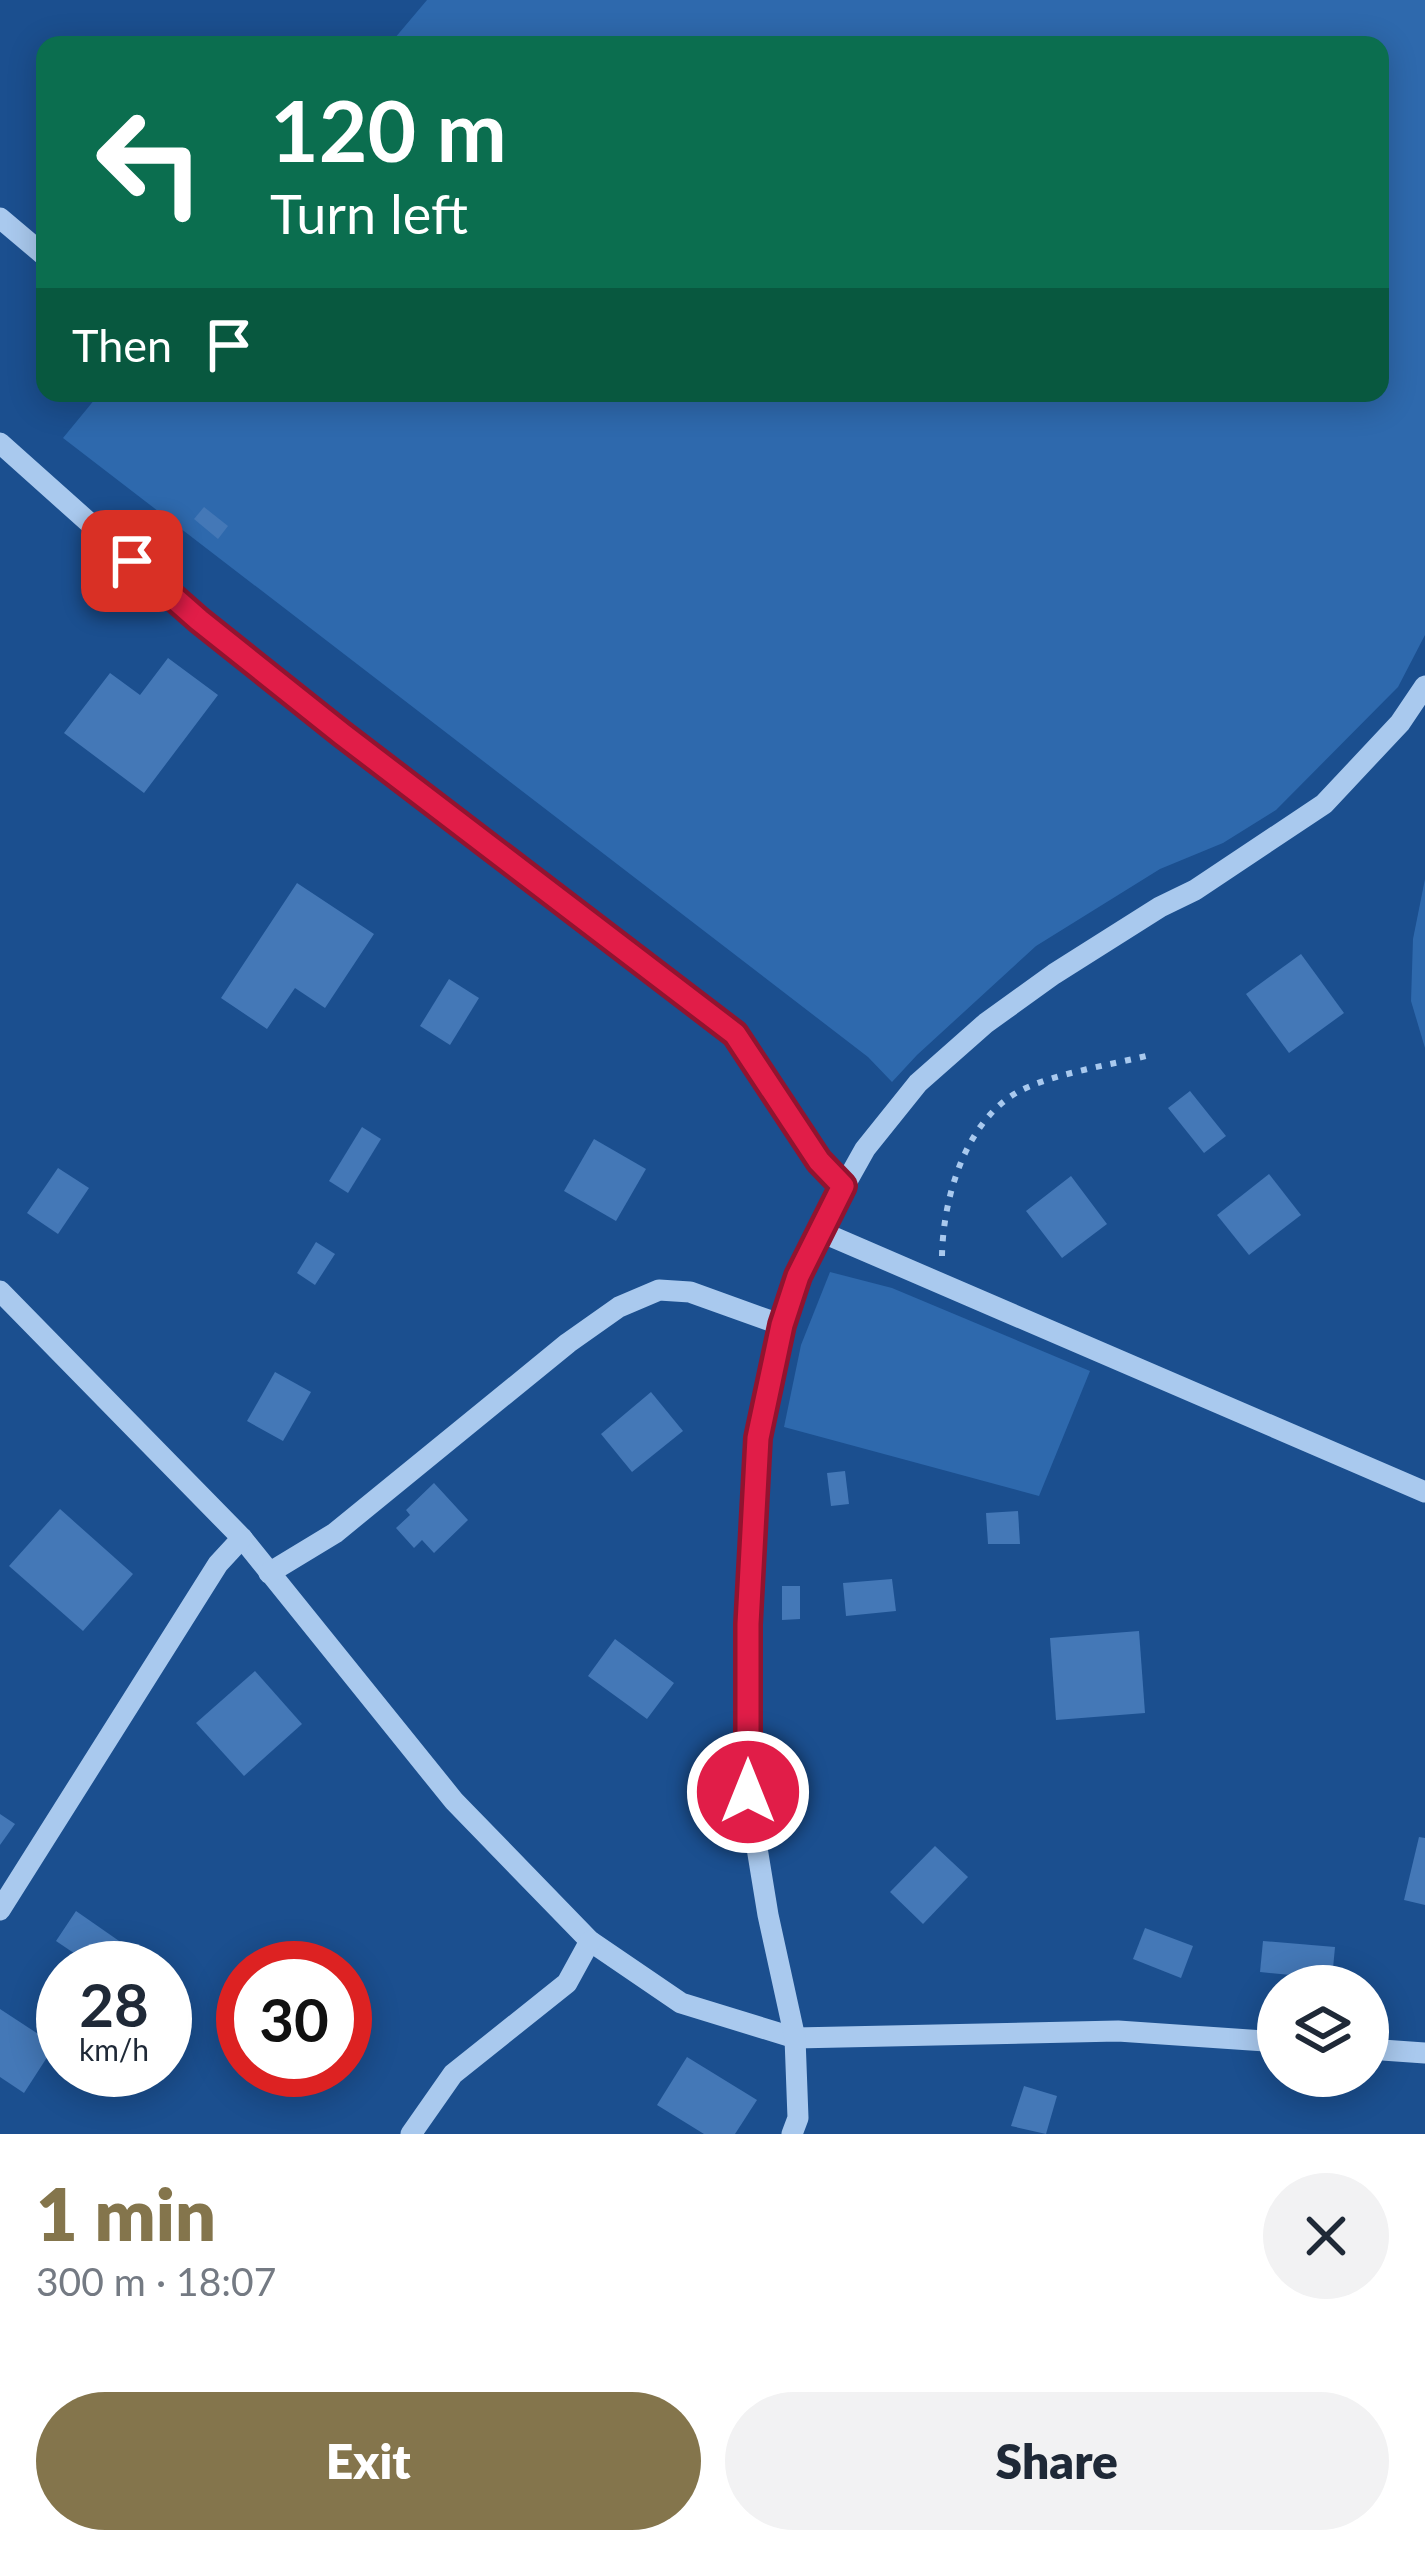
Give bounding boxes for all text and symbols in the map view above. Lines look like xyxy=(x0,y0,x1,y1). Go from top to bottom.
text: 120 m xyxy=(270,79,507,180)
icon: left xyxy=(72,84,228,240)
text: Turn left xyxy=(270,181,468,246)
icon: arrive xyxy=(196,312,262,378)
text: Then xyxy=(72,318,172,372)
pin xyxy=(81,510,183,612)
icon: arrive xyxy=(99,528,165,594)
position arrow xyxy=(685,1729,811,1855)
speed limit sign: 30 xyxy=(216,1941,372,2097)
map controls xyxy=(1257,1965,1389,2097)
button: layers xyxy=(1257,1965,1389,2097)
text: 28 xyxy=(79,1968,149,2040)
text: km/h xyxy=(79,2031,149,2067)
text: 1 min xyxy=(36,2170,216,2256)
button: close xyxy=(1263,2173,1389,2299)
text: 300 m · 18:07 xyxy=(36,2258,276,2304)
button: Exit xyxy=(36,2392,701,2530)
button: Share xyxy=(725,2392,1389,2530)

